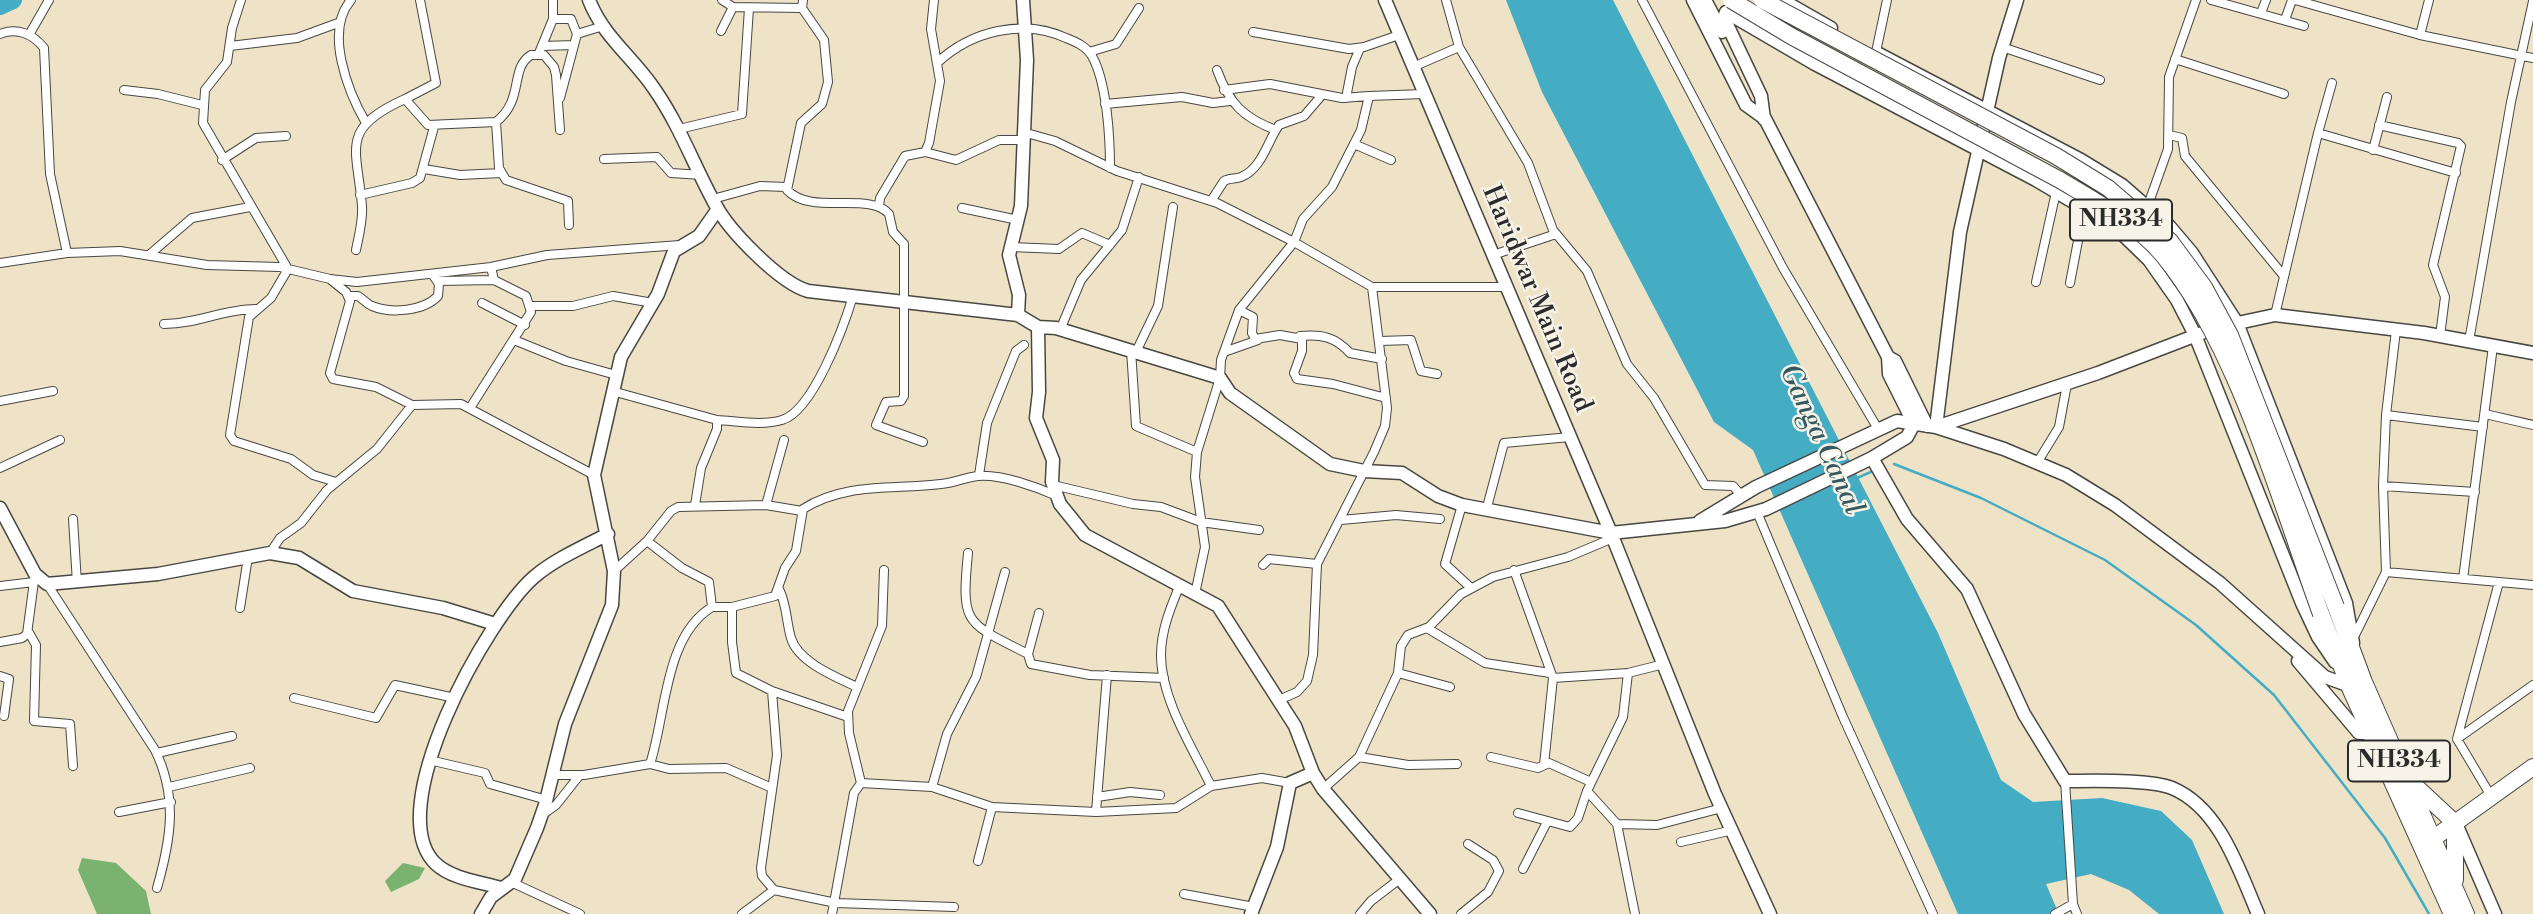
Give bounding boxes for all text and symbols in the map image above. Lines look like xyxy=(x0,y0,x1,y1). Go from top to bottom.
street label: Haridwar Main Road xyxy=(1474,181,1598,417)
road number: NH334 xyxy=(2070,200,2172,240)
water label: Ganga Canal xyxy=(1770,359,1870,521)
road number: NH334 xyxy=(2348,740,2450,782)

